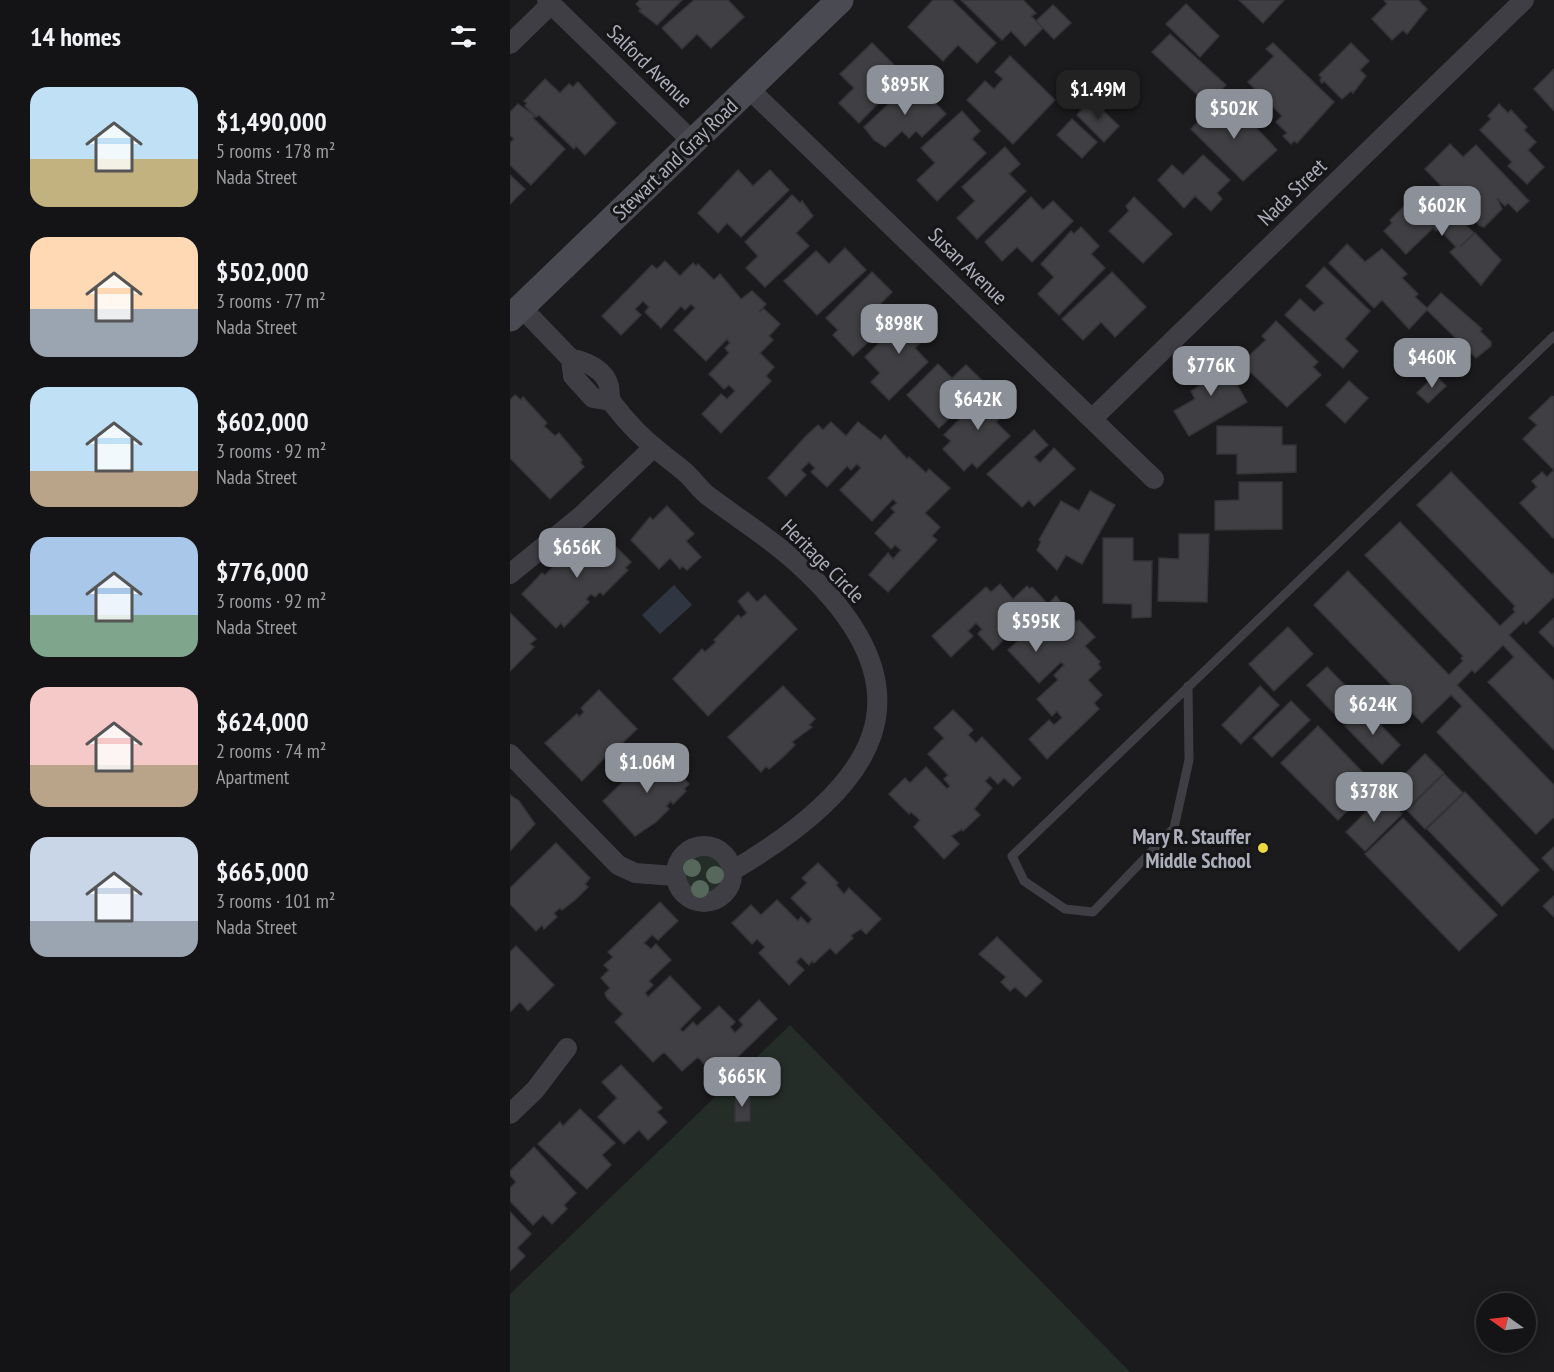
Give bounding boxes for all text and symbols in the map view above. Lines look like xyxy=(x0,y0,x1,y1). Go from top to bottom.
street label: Salford Avenue xyxy=(602,19,698,113)
text: 14 homes xyxy=(30,20,121,53)
icon: filters xyxy=(447,20,480,53)
pin: $895K xyxy=(863,65,947,116)
pin: $1.49M xyxy=(1049,70,1147,121)
text: $895K xyxy=(881,71,929,97)
text: $1.49M xyxy=(1070,76,1126,102)
pin: $502K xyxy=(1192,89,1276,140)
street label: Stewart and Gray Road xyxy=(607,92,743,226)
text: $502K xyxy=(1210,95,1258,121)
text: $1,490,000 xyxy=(216,105,327,138)
icon: home xyxy=(78,111,150,183)
text: 5 rooms · 178 m² xyxy=(216,138,335,164)
street label: Nada Street xyxy=(1252,153,1332,231)
text: Nada Street xyxy=(216,164,297,190)
pin: $602K xyxy=(1400,186,1484,237)
text: $602K xyxy=(1418,192,1466,218)
street label: Susan Avenue xyxy=(923,222,1013,310)
text: $502,000 xyxy=(216,255,309,288)
icon: home xyxy=(78,261,150,333)
text: 3 rooms · 77 m² xyxy=(216,288,326,314)
pin: $898K xyxy=(857,304,941,355)
text: $898K xyxy=(875,310,923,336)
text: Nada Street xyxy=(216,314,297,340)
pin: $460K xyxy=(1390,338,1474,389)
text: $460K xyxy=(1408,344,1456,370)
pin: $776K xyxy=(1169,346,1253,397)
text: $776K xyxy=(1187,352,1235,378)
pin: $642K xyxy=(936,380,1020,431)
text: $642K xyxy=(954,386,1002,412)
text: $602,000 xyxy=(216,405,309,438)
icon: home xyxy=(78,411,150,483)
text: 3 rooms · 92 m² xyxy=(216,438,326,464)
text: Nada Street xyxy=(216,464,297,490)
street label: Heritage Circle xyxy=(775,513,871,609)
pin: $656K xyxy=(535,528,619,579)
text: $656K xyxy=(553,534,601,560)
text: $776,000 xyxy=(216,555,309,588)
icon: home xyxy=(78,561,150,633)
text: 3 rooms · 92 m² xyxy=(216,588,326,614)
pin: $595K xyxy=(994,602,1078,653)
text: $595K xyxy=(1012,608,1060,634)
text: Nada Street xyxy=(216,614,297,640)
pin: $624K xyxy=(1331,685,1415,736)
text: $624K xyxy=(1349,691,1397,717)
text: $624,000 xyxy=(216,705,309,738)
icon: home xyxy=(78,711,150,783)
text: 2 rooms · 74 m² xyxy=(216,738,326,764)
pin: $1.06M xyxy=(598,743,696,794)
text: $1.06M xyxy=(619,749,675,775)
text: Apartment xyxy=(216,764,289,790)
pin: $378K xyxy=(1332,772,1416,823)
text: $378K xyxy=(1350,778,1398,804)
place label: Mary R. Stauffer Middle School xyxy=(1132,823,1252,874)
marker: Mary R. Stauffer Middle School xyxy=(1256,841,1270,855)
text: $665,000 xyxy=(216,855,309,888)
icon: home xyxy=(78,861,150,933)
text: 3 rooms · 101 m² xyxy=(216,888,335,914)
text: Nada Street xyxy=(216,914,297,940)
pin: $665K xyxy=(700,1057,784,1108)
text: $665K xyxy=(718,1063,766,1089)
north arrow xyxy=(1476,1293,1536,1353)
map controls xyxy=(1476,1293,1536,1353)

